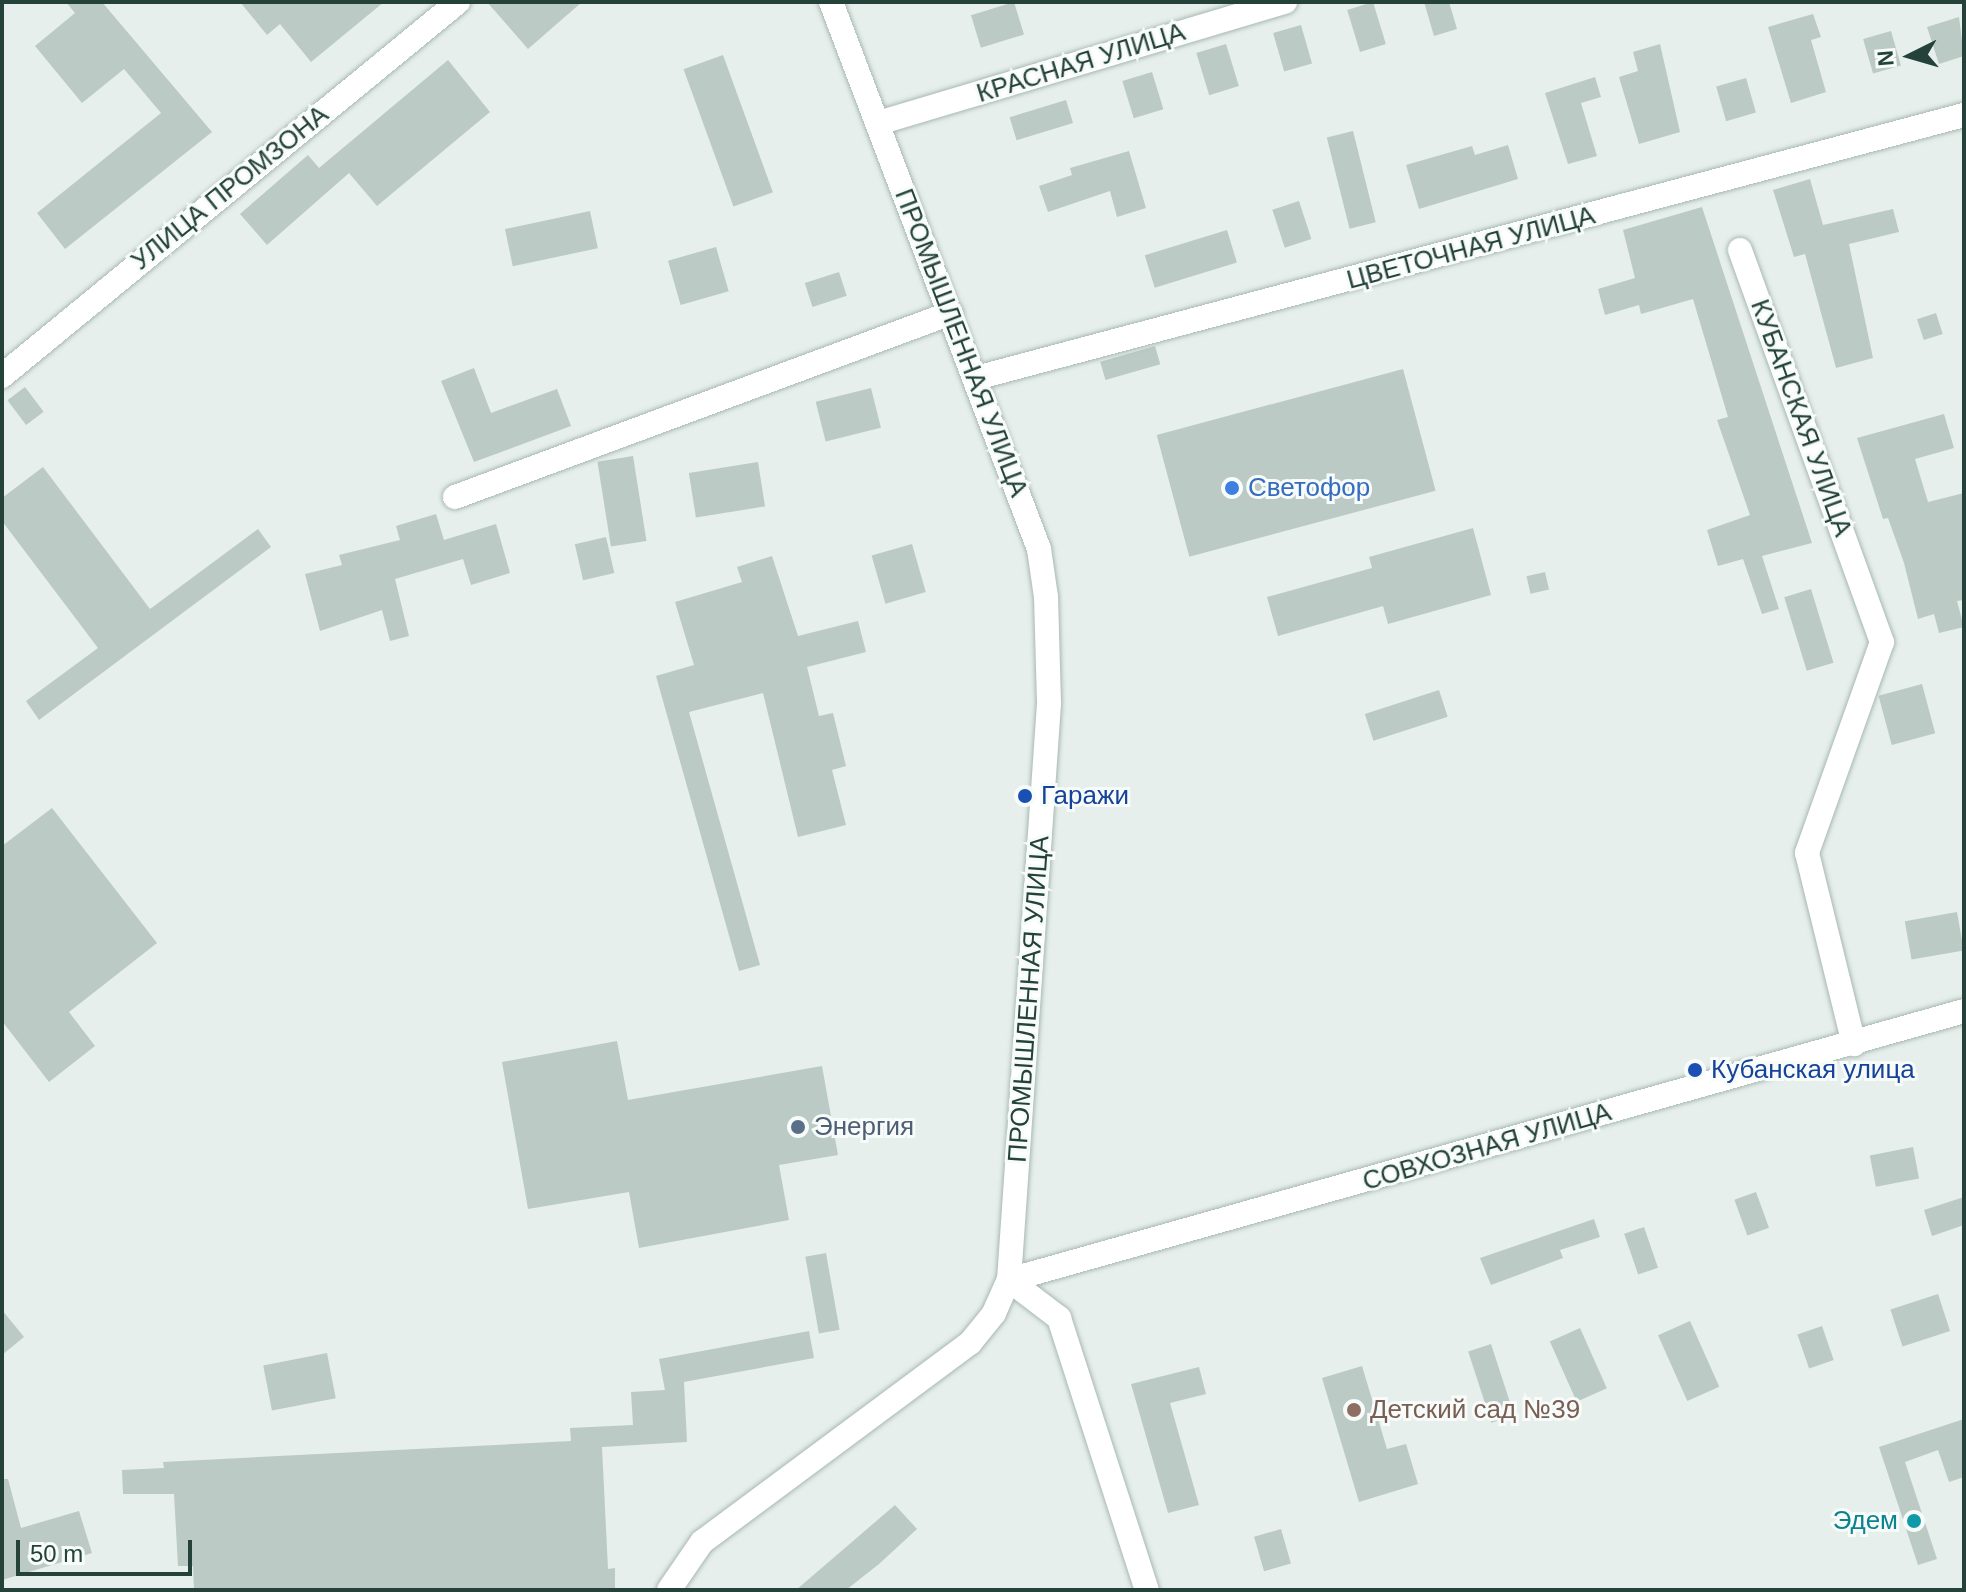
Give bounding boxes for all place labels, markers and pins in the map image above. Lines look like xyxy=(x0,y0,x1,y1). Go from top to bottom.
place label: Светофор xyxy=(1248,472,1370,504)
marker: Светофор xyxy=(1223,479,1241,497)
place label: Гаражи xyxy=(1041,780,1129,812)
marker: Гаражи xyxy=(1016,787,1034,805)
place label: Кубанская улица xyxy=(1711,1054,1915,1086)
marker: Кубанская улица xyxy=(1686,1061,1704,1079)
place label: Энергия xyxy=(814,1111,914,1143)
marker: Энергия xyxy=(789,1118,807,1136)
place label: Детский сад №39 xyxy=(1370,1394,1580,1426)
marker: Детский сад №39 xyxy=(1345,1401,1363,1419)
place label: Эдем xyxy=(1833,1505,1898,1537)
marker: Эдем xyxy=(1905,1512,1923,1530)

